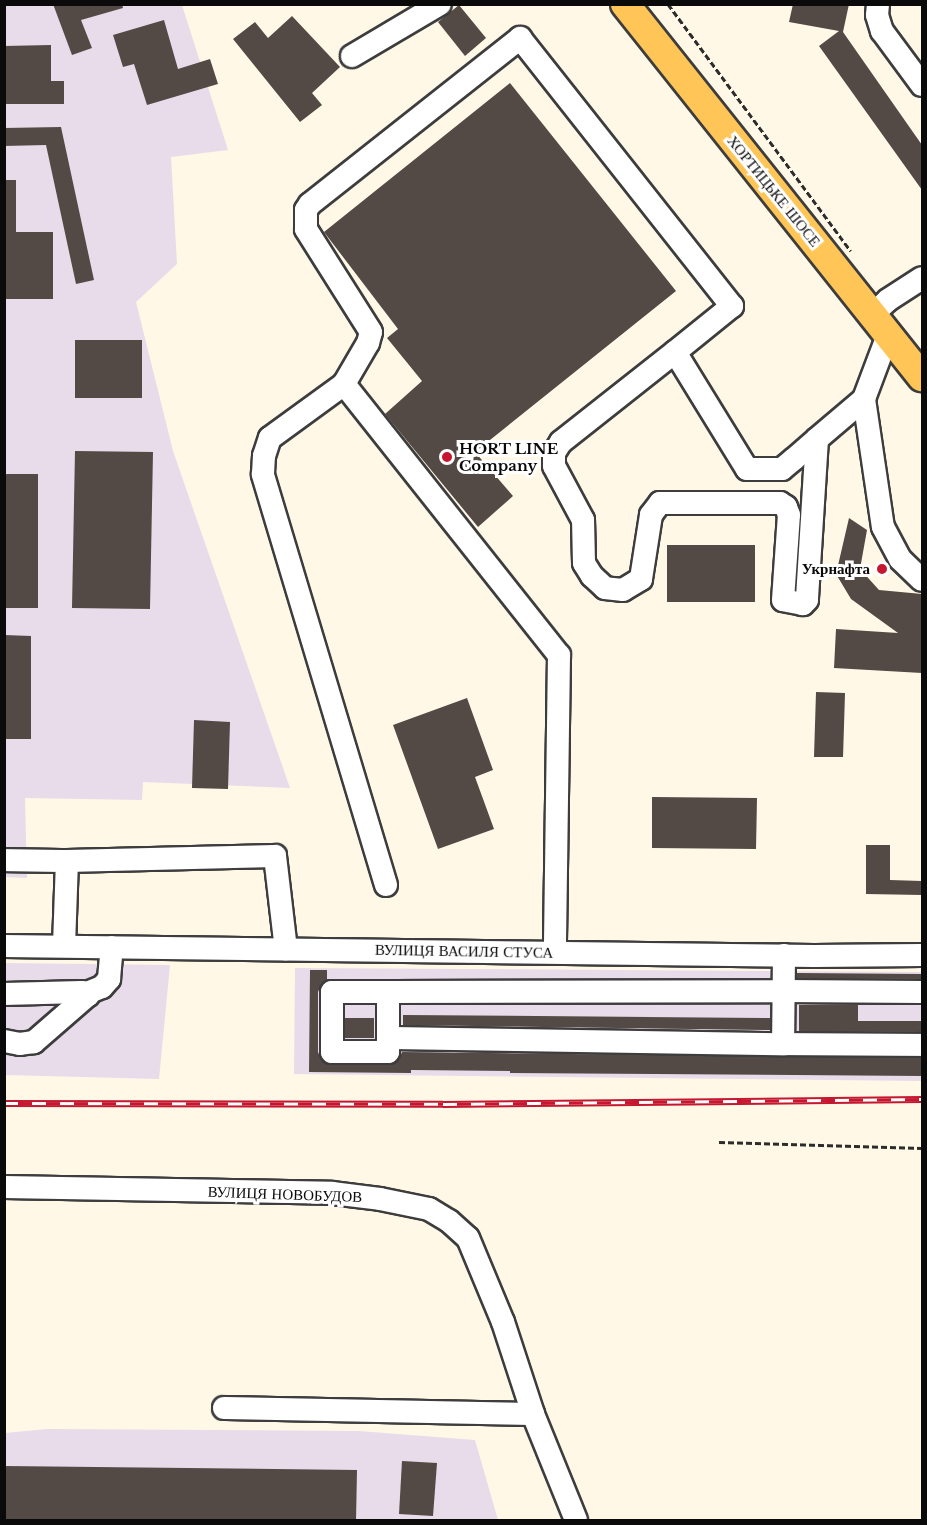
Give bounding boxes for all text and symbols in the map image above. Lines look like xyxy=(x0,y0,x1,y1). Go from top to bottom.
street label: ХОРТИЦЬКЕ ШОСЕ xyxy=(724,132,824,250)
place label: HORT LINE Company xyxy=(459,439,559,474)
marker: HORT LINE Company xyxy=(440,450,454,464)
place label: Укрнафта xyxy=(802,560,870,578)
marker: Укрнафта xyxy=(875,562,889,576)
street label: ВУЛИЦЯ ВАСИЛЯ СТУСА xyxy=(375,940,553,962)
street label: ВУЛИЦЯ НОВОБУДОВ xyxy=(207,1182,363,1206)

